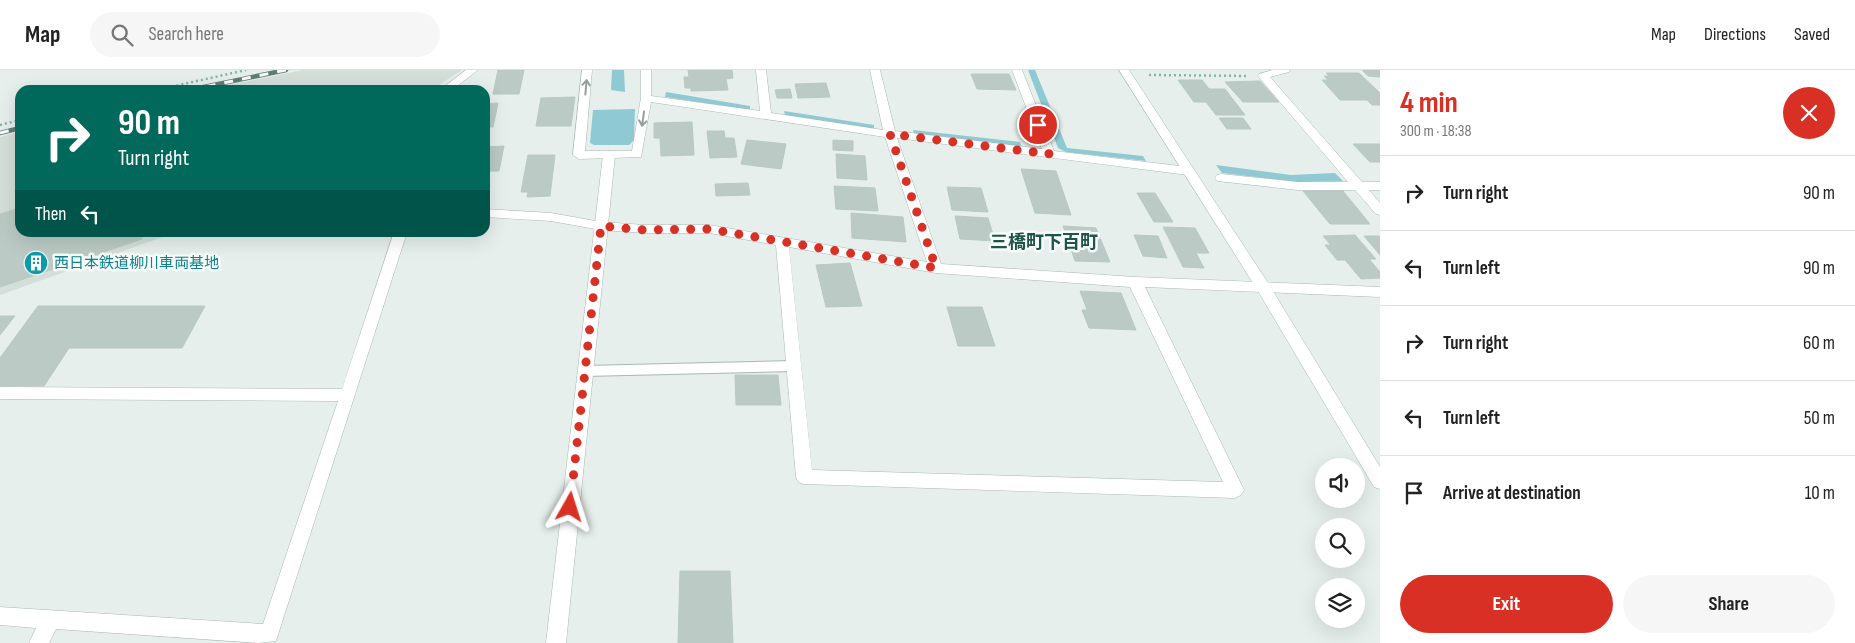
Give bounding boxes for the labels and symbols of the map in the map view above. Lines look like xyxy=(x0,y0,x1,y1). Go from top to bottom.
one-way arrow xyxy=(581,79,591,95)
pin xyxy=(1017,104,1059,146)
one-way arrow xyxy=(637,110,647,126)
district label: 三橋町下百町 xyxy=(990,232,1098,253)
building icon: 西日本鉄道柳川車両基地 xyxy=(23,250,49,276)
place label: 西日本鉄道柳川車両基地 xyxy=(54,254,219,273)
position arrow xyxy=(543,480,595,532)

